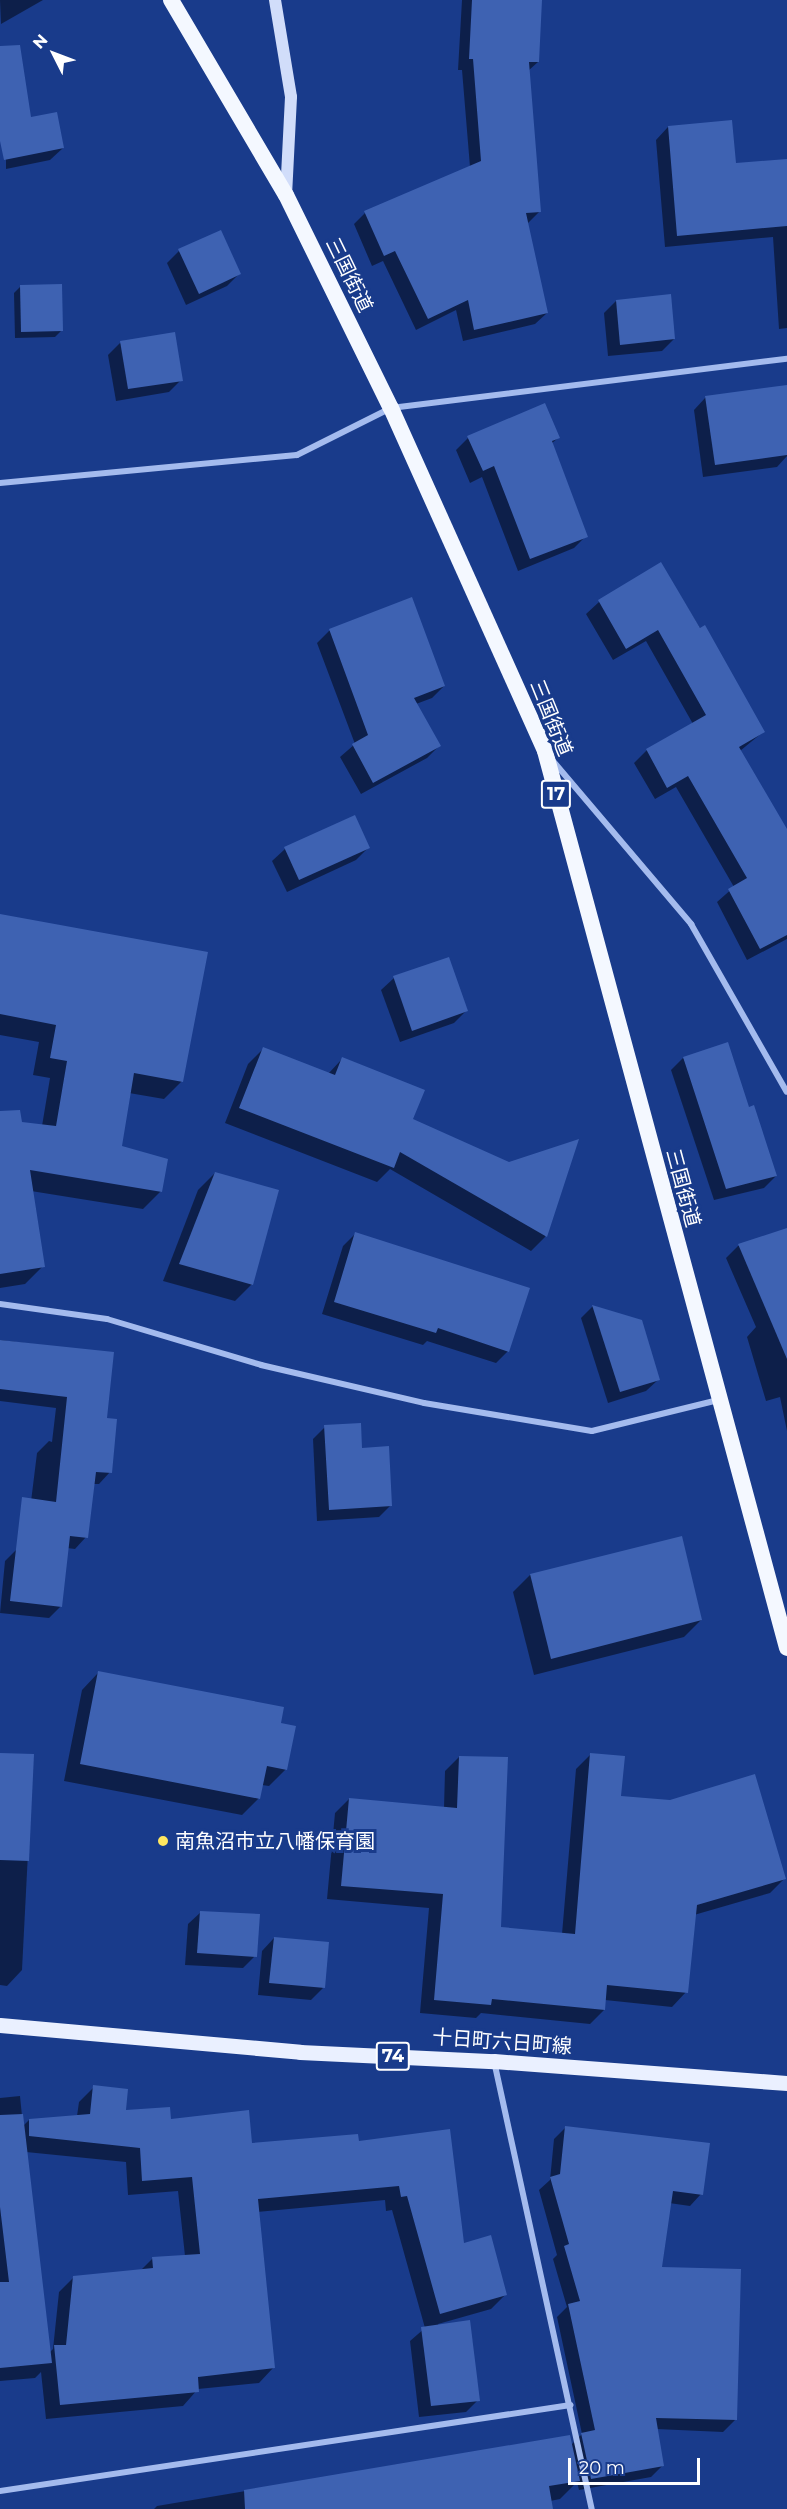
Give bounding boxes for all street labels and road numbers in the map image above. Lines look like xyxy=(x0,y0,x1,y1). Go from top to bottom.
street label: 三国街道 xyxy=(321,234,377,316)
street label: 三国街道 xyxy=(525,676,577,760)
road number: 17 xyxy=(540,779,572,809)
street label: 三国街道 xyxy=(661,1146,705,1230)
street label: 十日町六日町線 xyxy=(431,2025,573,2059)
road number: 74 xyxy=(375,2041,411,2071)

